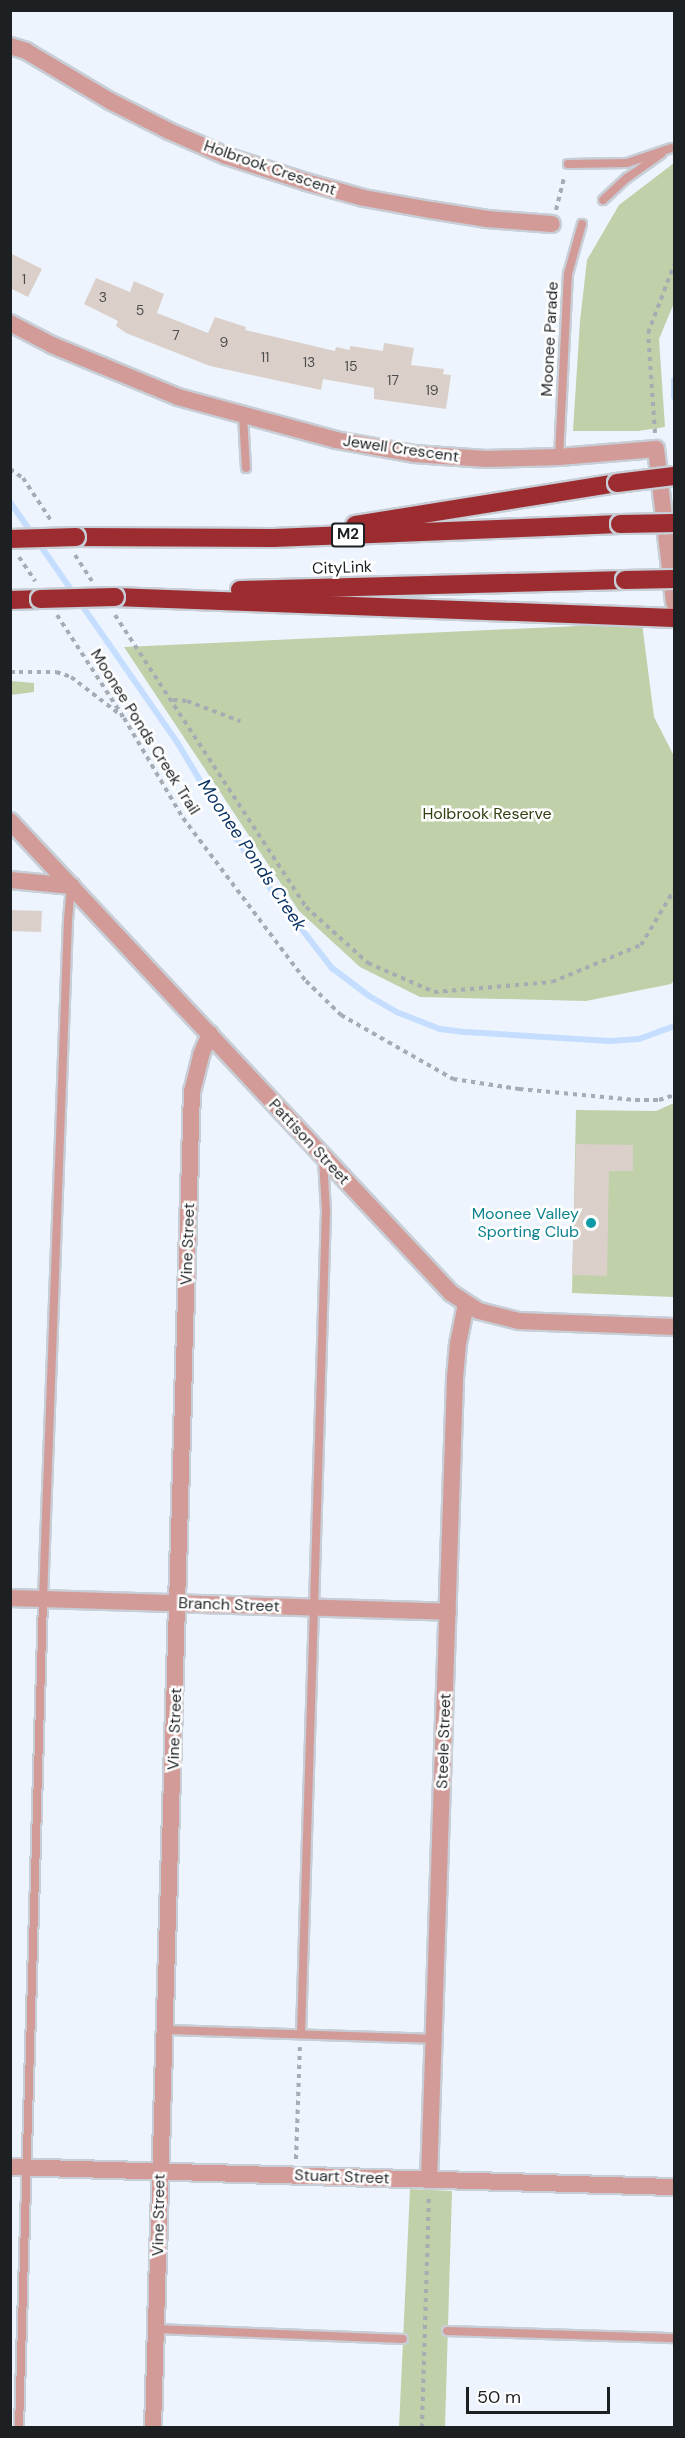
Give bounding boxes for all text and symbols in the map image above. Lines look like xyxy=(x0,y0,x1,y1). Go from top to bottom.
street label: Holbrook Crescent xyxy=(201,136,339,200)
house number: 1 xyxy=(22,271,26,287)
street label: Moonee Parade xyxy=(537,281,563,397)
house number: 3 xyxy=(99,289,107,305)
house number: 5 xyxy=(136,302,144,318)
house number: 7 xyxy=(172,327,180,343)
house number: 9 xyxy=(220,334,228,350)
house number: 11 xyxy=(261,349,269,365)
house number: 13 xyxy=(303,354,315,370)
house number: 15 xyxy=(345,358,357,374)
house number: 17 xyxy=(387,372,399,388)
house number: 19 xyxy=(425,382,439,398)
street label: Jewell Crescent xyxy=(342,431,460,467)
road number: M2 xyxy=(330,523,366,547)
street label: CityLink xyxy=(312,557,372,579)
street label: Moonee Ponds Creek Trail xyxy=(86,646,204,818)
water label: Moonee Ponds Creek xyxy=(193,775,311,935)
park label: Holbrook Reserve xyxy=(422,804,552,824)
street label: Pattison Street xyxy=(264,1095,354,1189)
street label: Vine Street xyxy=(177,1202,199,1286)
place label: Moonee Valley Sporting Club xyxy=(472,1204,579,1242)
marker: Moonee Valley Sporting Club xyxy=(584,1216,598,1230)
street label: Branch Street xyxy=(178,1594,280,1616)
street label: Vine Street xyxy=(164,1687,186,1771)
street label: Steele Street xyxy=(433,1693,455,1789)
street label: Stuart Street xyxy=(294,2166,390,2188)
street label: Vine Street xyxy=(149,2174,169,2256)
scale bar xyxy=(469,2375,613,2413)
text: 50 m xyxy=(477,2385,521,2409)

